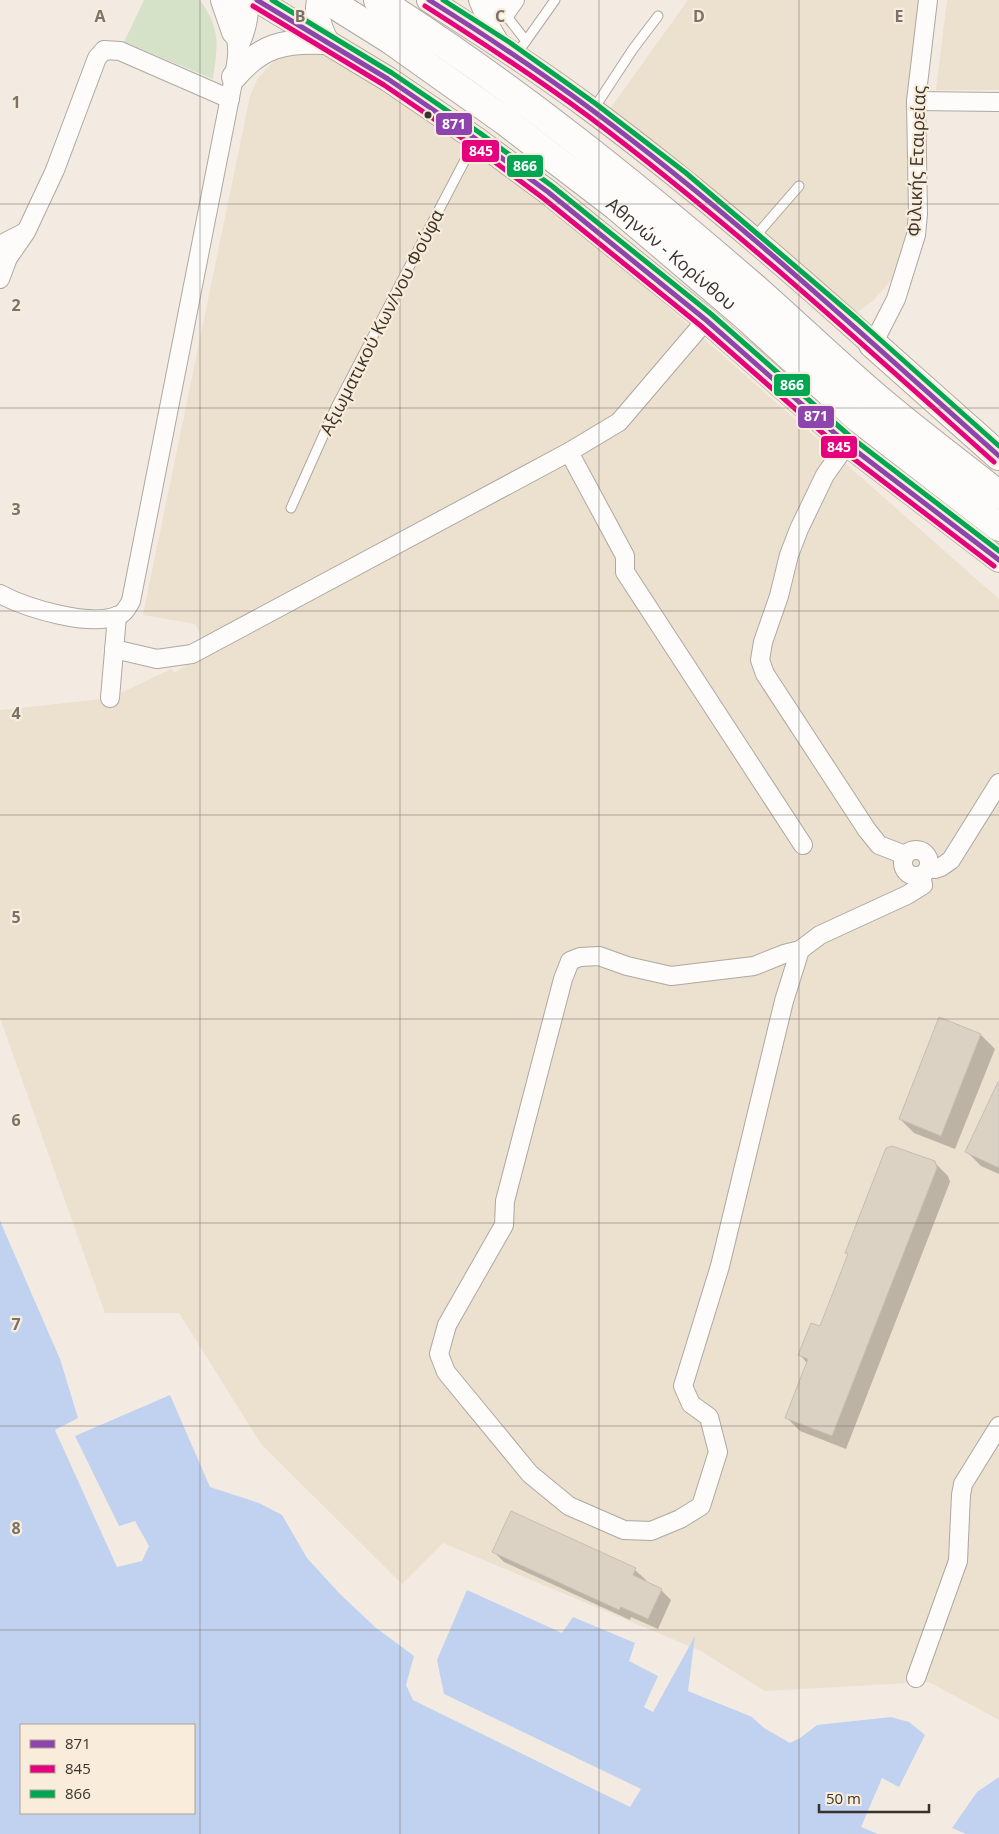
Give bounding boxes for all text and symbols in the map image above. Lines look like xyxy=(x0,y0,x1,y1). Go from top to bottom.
text: A xyxy=(94,5,106,27)
text: B xyxy=(295,5,305,27)
text: C xyxy=(495,5,505,27)
text: D xyxy=(693,5,705,27)
text: E xyxy=(895,5,904,27)
street label: Φιλικής Εταιρείας xyxy=(901,85,931,237)
text: 1 xyxy=(11,91,21,113)
unlabelled marker xyxy=(423,110,433,120)
line badge: 871 xyxy=(435,112,473,136)
text: 871 xyxy=(442,114,466,133)
line badge: 845 xyxy=(461,139,500,163)
text: 845 xyxy=(469,141,493,160)
line badge: 866 xyxy=(506,154,544,178)
text: 866 xyxy=(513,156,537,175)
street label: Αθηνών - Κορίνθου xyxy=(602,191,741,315)
street label: Αξιωματικού Κων/νου Φούφα xyxy=(314,205,448,439)
text: 2 xyxy=(11,294,21,316)
line badge: 866 xyxy=(773,373,811,397)
text: 866 xyxy=(780,375,804,394)
line badge: 871 xyxy=(797,405,835,429)
text: 871 xyxy=(804,406,828,425)
line badge: 845 xyxy=(820,435,858,459)
text: 845 xyxy=(827,437,851,456)
text: 3 xyxy=(11,498,21,520)
text: 4 xyxy=(11,702,21,724)
text: 5 xyxy=(11,906,21,928)
text: 6 xyxy=(11,1109,21,1131)
text: 7 xyxy=(11,1313,21,1335)
text: 8 xyxy=(11,1517,21,1539)
legend xyxy=(20,1724,195,1814)
text: 871 xyxy=(65,1733,91,1753)
text: 845 xyxy=(65,1758,91,1778)
scale bar xyxy=(819,1782,929,1814)
text: 866 xyxy=(65,1783,91,1803)
text: 50 m xyxy=(826,1788,861,1808)

